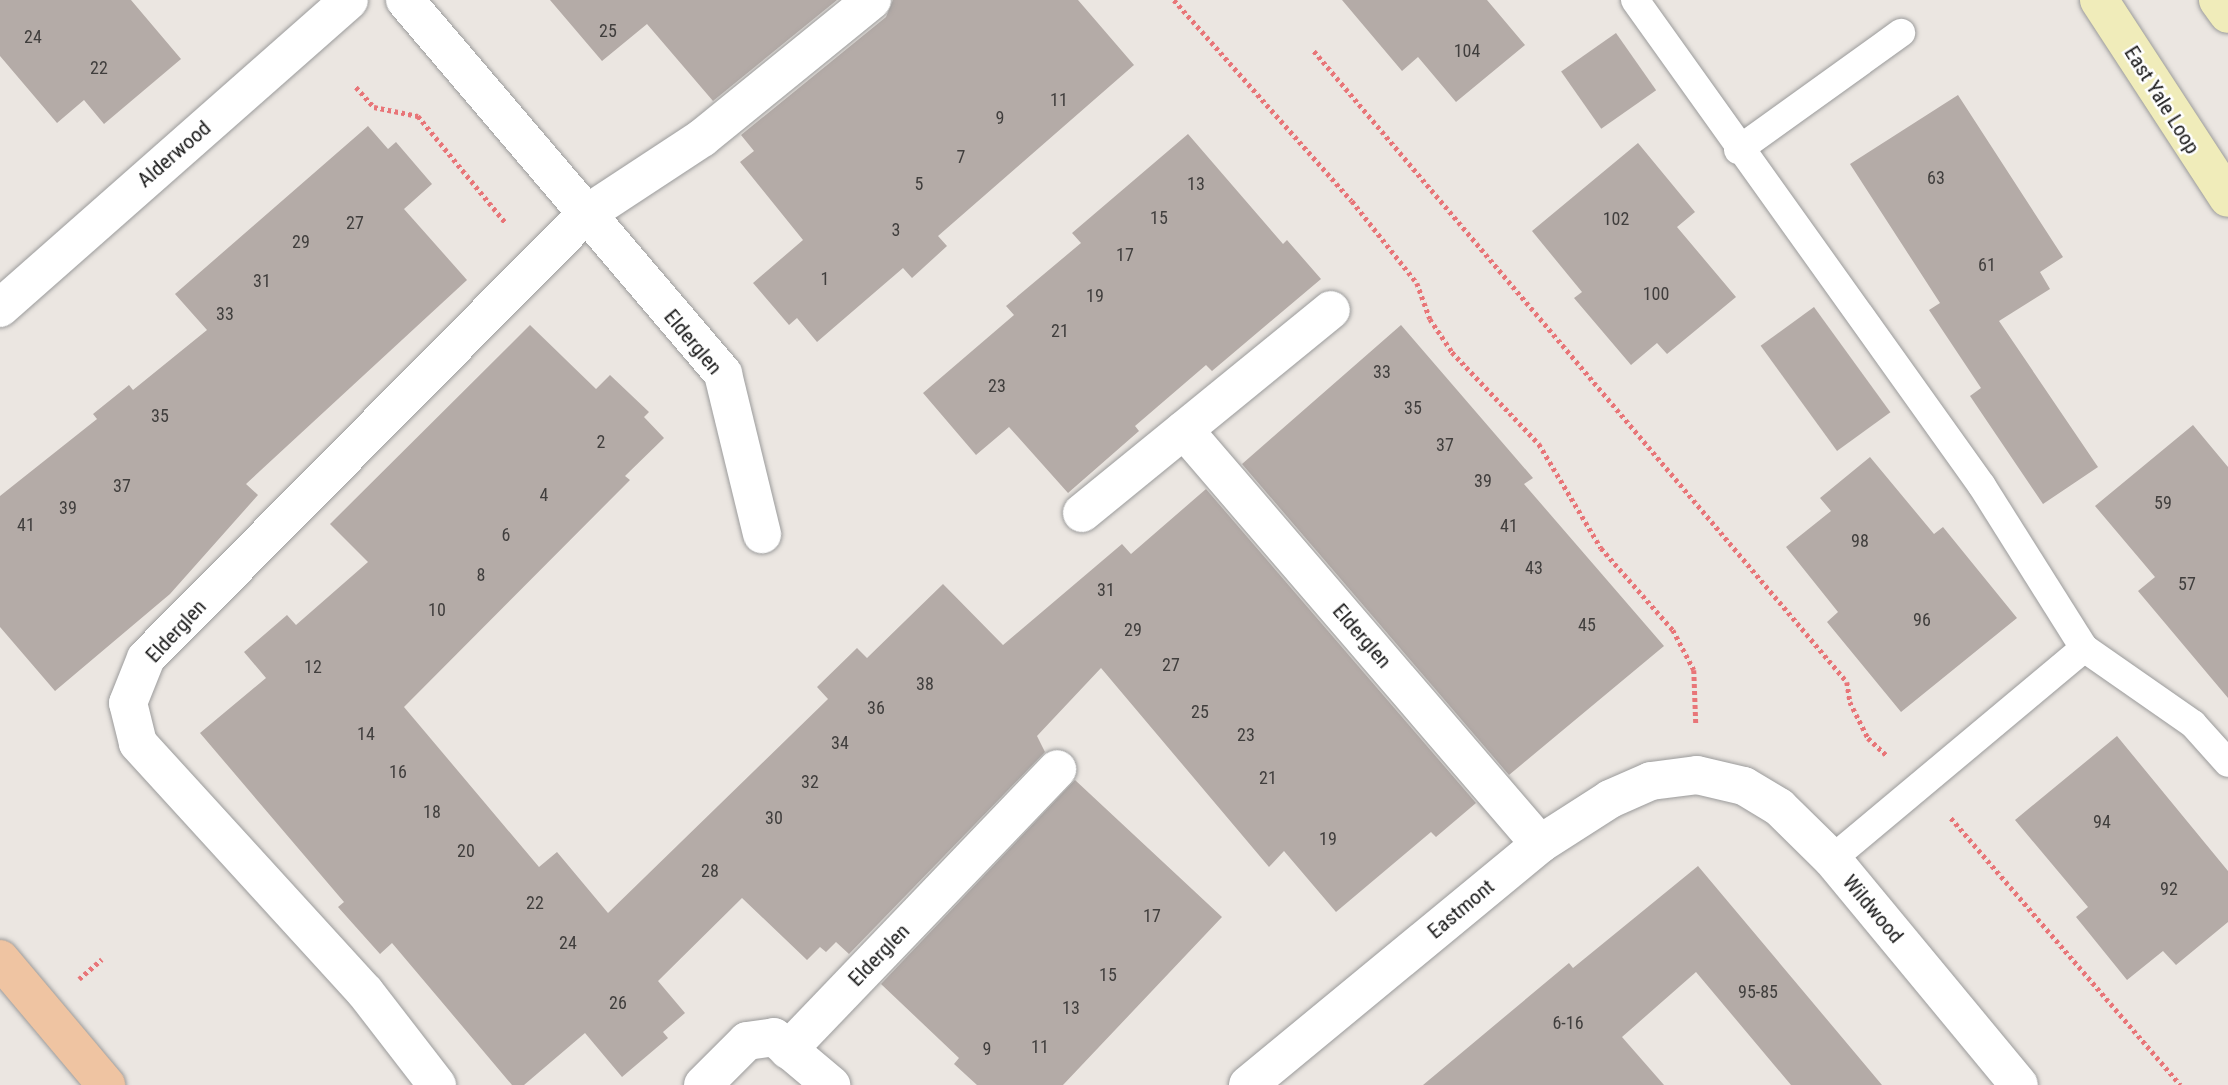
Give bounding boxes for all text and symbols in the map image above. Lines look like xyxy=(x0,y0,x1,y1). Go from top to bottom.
house number: 25 xyxy=(599,20,617,42)
house number: 24 xyxy=(24,26,42,48)
house number: 104 xyxy=(1454,40,1480,62)
street label: East Yale Loop xyxy=(2119,41,2205,159)
house number: 22 xyxy=(90,57,108,79)
house number: 11 xyxy=(1050,89,1068,111)
house number: 9 xyxy=(996,107,1004,129)
street label: Alderwood xyxy=(132,115,216,193)
house number: 7 xyxy=(957,146,965,168)
house number: 63 xyxy=(1927,167,1945,189)
house number: 5 xyxy=(915,173,923,195)
house number: 13 xyxy=(1187,173,1205,195)
house number: 15 xyxy=(1150,207,1168,229)
house number: 102 xyxy=(1603,208,1629,230)
house number: 27 xyxy=(346,212,364,234)
house number: 3 xyxy=(892,219,900,241)
house number: 29 xyxy=(292,231,310,253)
house number: 17 xyxy=(1116,244,1134,266)
house number: 61 xyxy=(1978,254,1996,276)
house number: 1 xyxy=(821,268,829,290)
house number: 31 xyxy=(253,270,271,292)
house number: 100 xyxy=(1643,283,1669,305)
house number: 19 xyxy=(1086,285,1104,307)
house number: 33 xyxy=(216,303,234,325)
street label: Elderglen xyxy=(659,304,727,380)
house number: 21 xyxy=(1051,320,1069,342)
house number: 33 xyxy=(1373,361,1391,383)
house number: 23 xyxy=(988,375,1006,397)
house number: 35 xyxy=(1404,397,1422,419)
house number: 35 xyxy=(151,405,169,427)
house number: 2 xyxy=(597,431,605,453)
house number: 37 xyxy=(1436,434,1454,456)
house number: 39 xyxy=(1474,470,1492,492)
house number: 37 xyxy=(113,475,131,497)
house number: 4 xyxy=(540,484,548,506)
house number: 59 xyxy=(2154,492,2172,514)
house number: 39 xyxy=(59,497,77,519)
house number: 41 xyxy=(17,514,35,536)
house number: 41 xyxy=(1500,515,1518,537)
house number: 6 xyxy=(502,524,510,546)
house number: 98 xyxy=(1851,530,1869,552)
house number: 43 xyxy=(1525,557,1543,579)
house number: 8 xyxy=(477,564,485,586)
house number: 57 xyxy=(2178,573,2196,595)
house number: 31 xyxy=(1097,579,1115,601)
street label: Elderglen xyxy=(141,594,211,668)
house number: 10 xyxy=(428,599,446,621)
street label: Elderglen xyxy=(1327,599,1397,673)
house number: 96 xyxy=(1913,609,1931,631)
house number: 45 xyxy=(1578,614,1596,636)
house number: 29 xyxy=(1124,619,1142,641)
house number: 27 xyxy=(1162,654,1180,676)
house number: 12 xyxy=(304,656,322,678)
house number: 38 xyxy=(916,673,934,695)
house number: 36 xyxy=(867,697,885,719)
house number: 25 xyxy=(1191,701,1209,723)
house number: 14 xyxy=(357,723,375,745)
house number: 23 xyxy=(1237,724,1255,746)
house number: 34 xyxy=(831,732,849,754)
house number: 16 xyxy=(389,761,407,783)
house number: 21 xyxy=(1259,767,1277,789)
house number: 32 xyxy=(801,771,819,793)
house number: 18 xyxy=(423,801,441,823)
house number: 30 xyxy=(765,807,783,829)
house number: 94 xyxy=(2093,811,2111,833)
house number: 19 xyxy=(1319,828,1337,850)
house number: 20 xyxy=(457,840,475,862)
house number: 28 xyxy=(701,860,719,882)
street label: Wildwood xyxy=(1837,870,1909,948)
street label: Eastmont xyxy=(1423,874,1499,944)
house number: 92 xyxy=(2160,878,2178,900)
house number: 22 xyxy=(526,892,544,914)
house number: 17 xyxy=(1143,905,1161,927)
street label: Elderglen xyxy=(843,919,915,991)
house number: 24 xyxy=(559,932,577,954)
house number: 15 xyxy=(1099,964,1117,986)
house number: 95-85 xyxy=(1738,981,1778,1003)
house number: 26 xyxy=(609,992,627,1014)
house number: 13 xyxy=(1062,997,1080,1019)
house number: 6-16 xyxy=(1552,1012,1584,1034)
house number: 11 xyxy=(1031,1036,1049,1058)
house number: 9 xyxy=(983,1038,991,1060)

